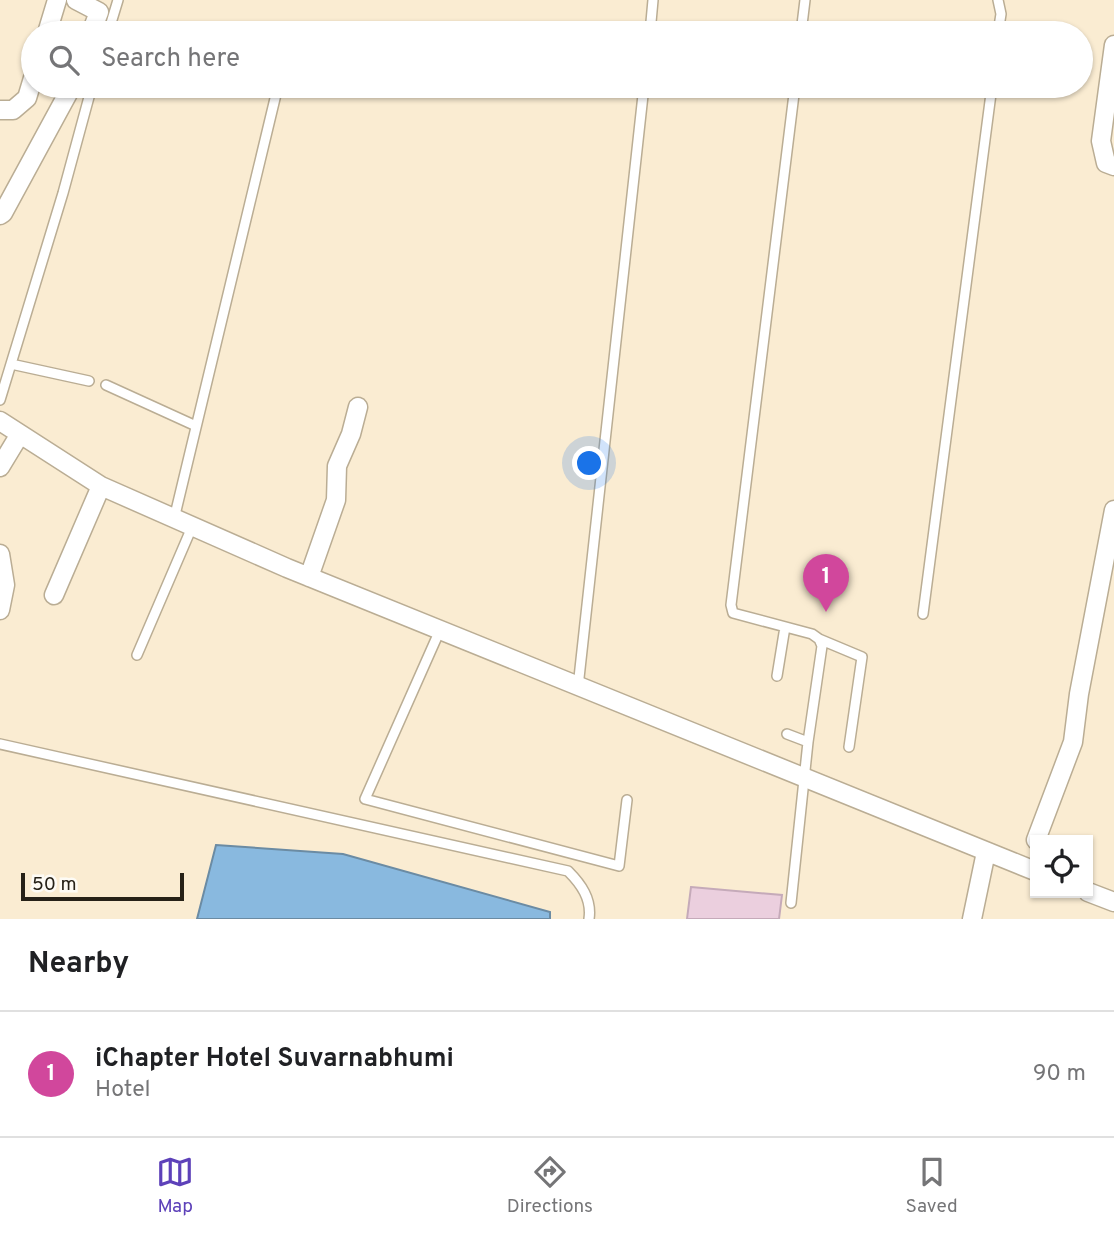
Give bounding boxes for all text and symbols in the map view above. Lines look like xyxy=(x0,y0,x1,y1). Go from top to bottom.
search box xyxy=(21,21,1093,98)
icon: search xyxy=(45,41,83,79)
text: Search here xyxy=(101,43,240,76)
your location xyxy=(572,446,606,480)
pin: 1 xyxy=(803,554,849,612)
map controls xyxy=(1030,835,1093,898)
button: locate xyxy=(1030,835,1093,898)
scale bar xyxy=(21,870,184,902)
text: 50 m xyxy=(32,873,77,897)
text: Nearby xyxy=(28,946,129,983)
text: iChapter Hotel Suvarnabhumi xyxy=(95,1043,454,1076)
text: 1 xyxy=(46,1060,56,1089)
text: 90 m xyxy=(1033,1060,1086,1089)
text: Hotel xyxy=(95,1076,151,1105)
tab: Map xyxy=(156,1153,194,1219)
tab: Directions xyxy=(507,1153,593,1219)
tab: Saved xyxy=(906,1153,958,1219)

